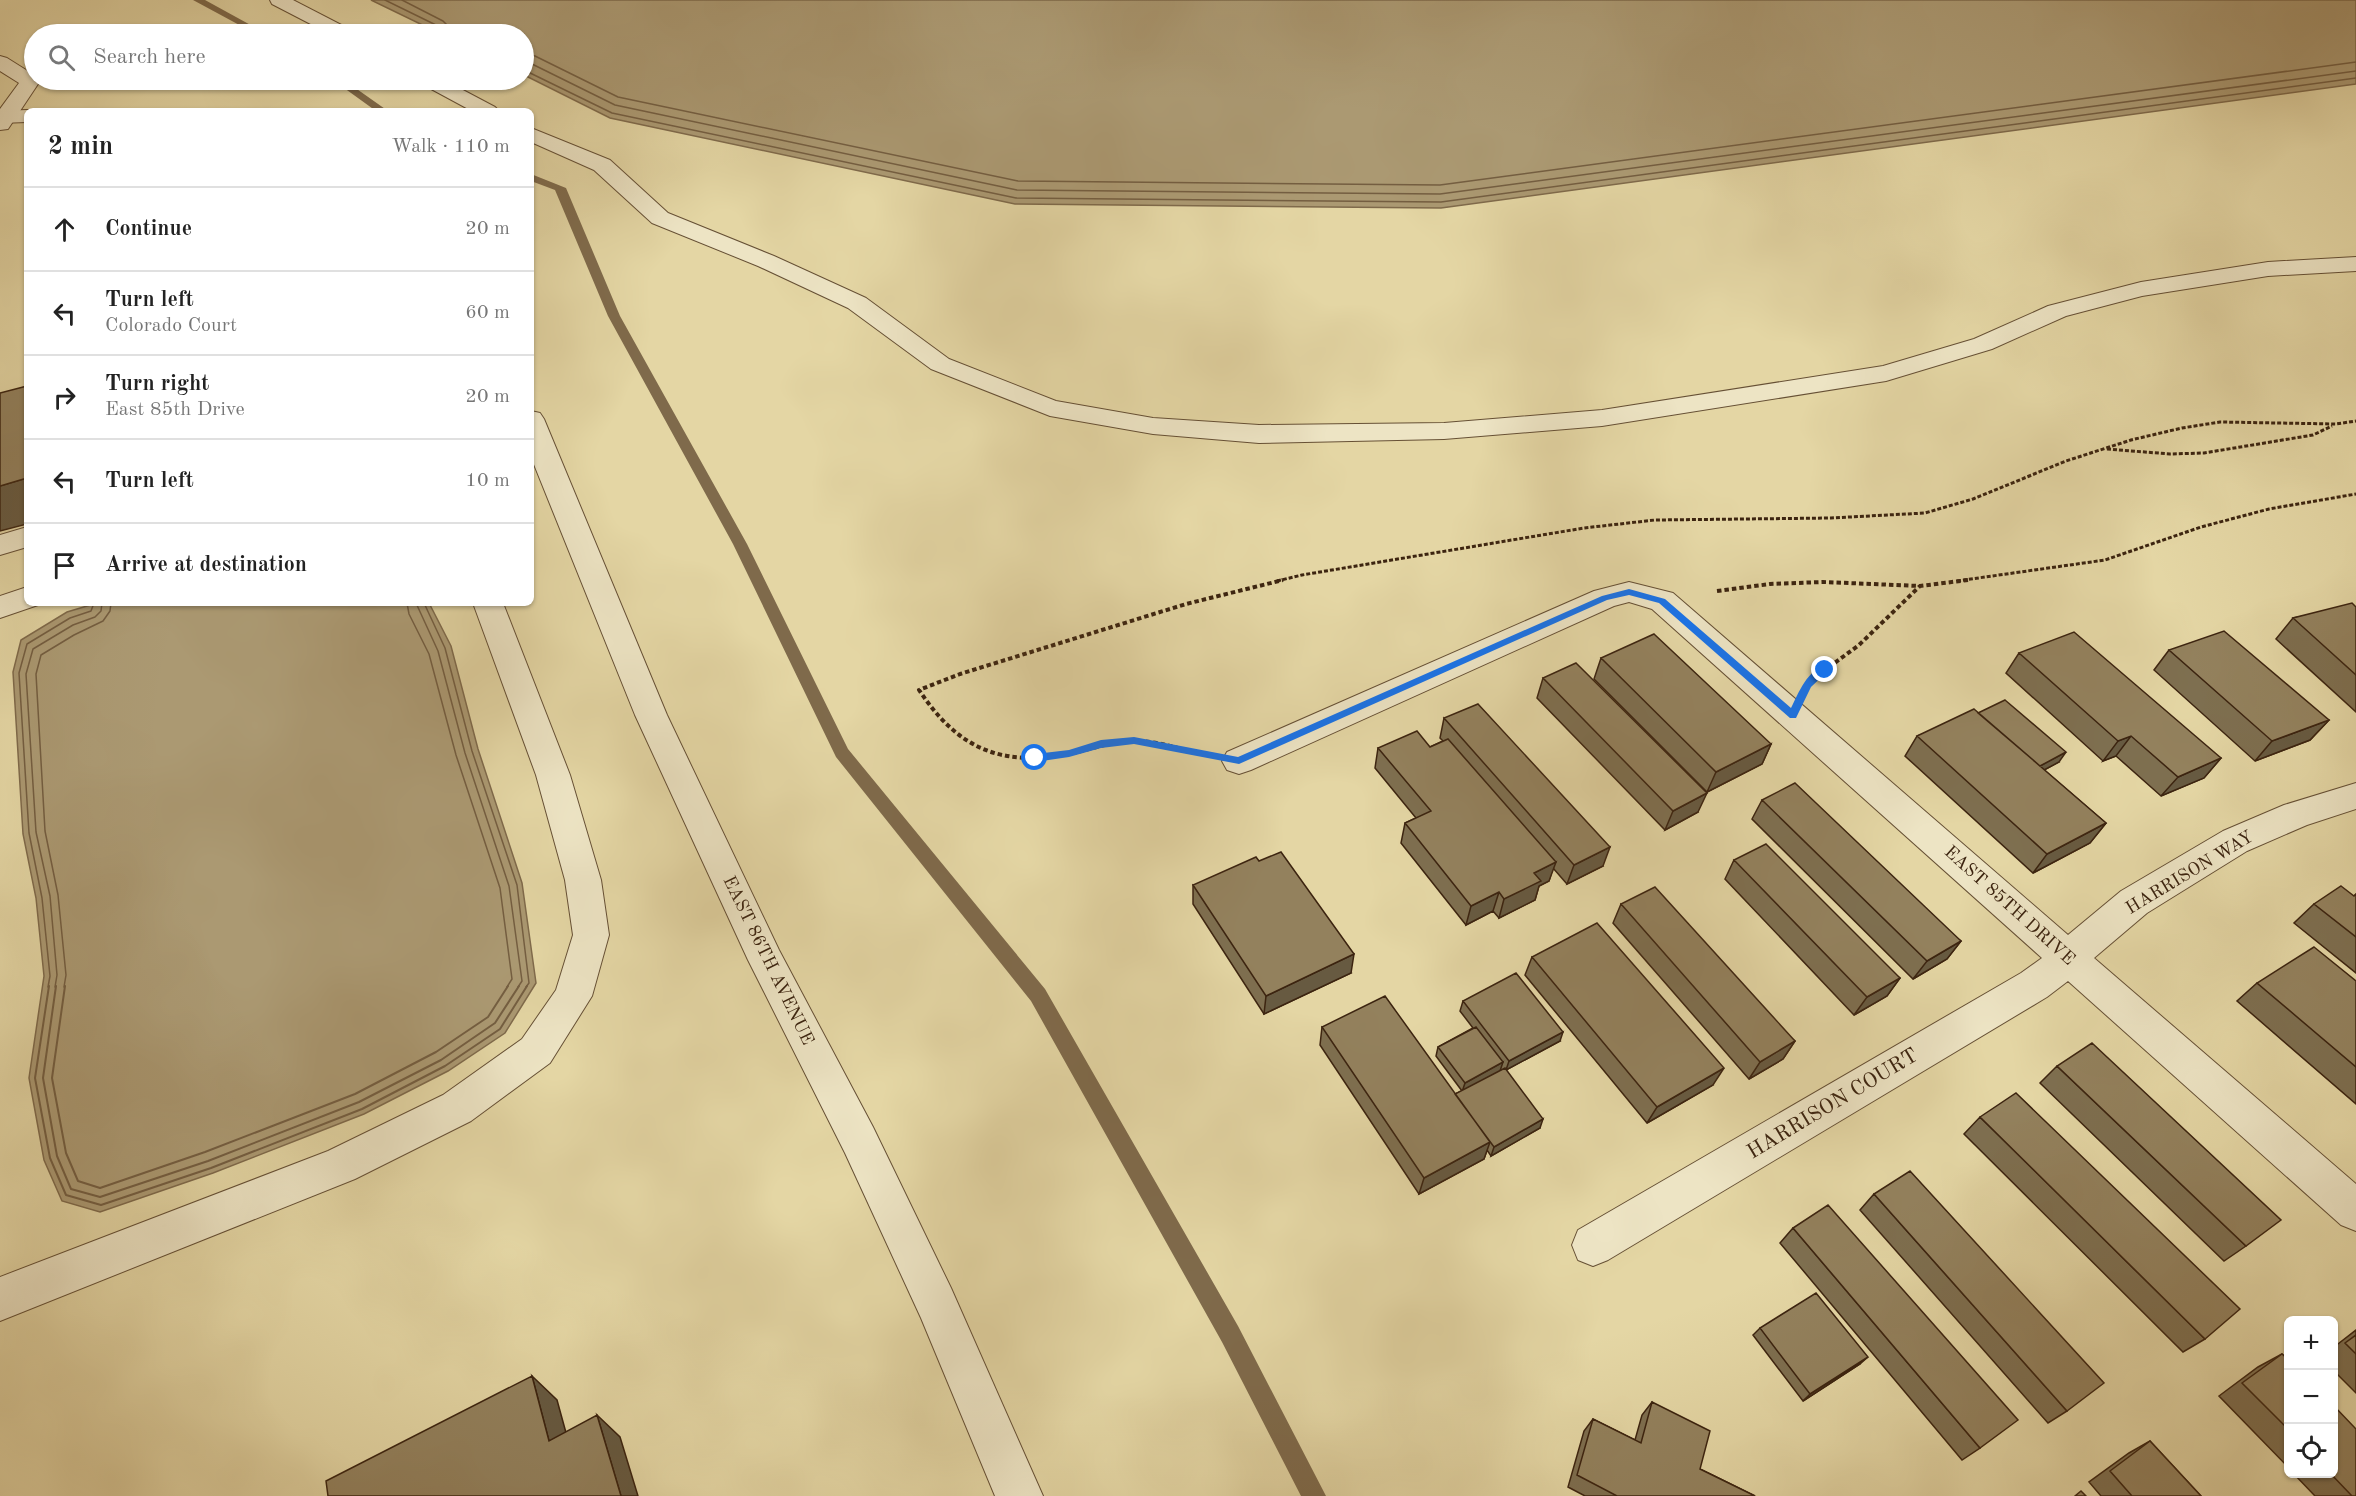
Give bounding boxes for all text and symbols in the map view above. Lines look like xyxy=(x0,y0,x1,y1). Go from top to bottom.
search box xyxy=(24,24,534,90)
icon: search xyxy=(45,41,78,74)
text: Search here xyxy=(93,46,206,68)
text: 2 min xyxy=(48,134,113,160)
text: Walk · 110 m xyxy=(391,137,510,157)
icon: ahead xyxy=(48,213,81,246)
text: Continue xyxy=(105,218,192,240)
text: 20 m xyxy=(465,219,510,239)
text: Turn left xyxy=(105,289,194,311)
icon: left xyxy=(48,297,81,330)
text: 60 m xyxy=(465,303,510,323)
text: Colorado Court xyxy=(105,316,237,336)
text: Turn right xyxy=(105,373,209,395)
icon: right xyxy=(48,381,81,414)
text: 20 m xyxy=(465,387,510,407)
text: East 85th Drive xyxy=(105,400,245,420)
icon: left xyxy=(48,465,81,498)
text: Turn left xyxy=(105,470,194,492)
text: 10 m xyxy=(465,471,510,491)
icon: arrive xyxy=(48,549,81,582)
text: Arrive at destination xyxy=(105,554,307,576)
route end xyxy=(1811,656,1837,682)
route start xyxy=(1021,744,1047,770)
street label: HARRISON WAY xyxy=(2123,828,2256,918)
street label: EAST 85TH DRIVE xyxy=(1941,843,2078,969)
street label: EAST 86TH AVENUE xyxy=(719,873,817,1048)
street label: HARRISON COURT xyxy=(1744,1045,1922,1164)
map controls xyxy=(2284,1316,2338,1478)
button: + xyxy=(2284,1316,2338,1370)
button: − xyxy=(2284,1370,2338,1424)
button: locate xyxy=(2284,1424,2338,1478)

